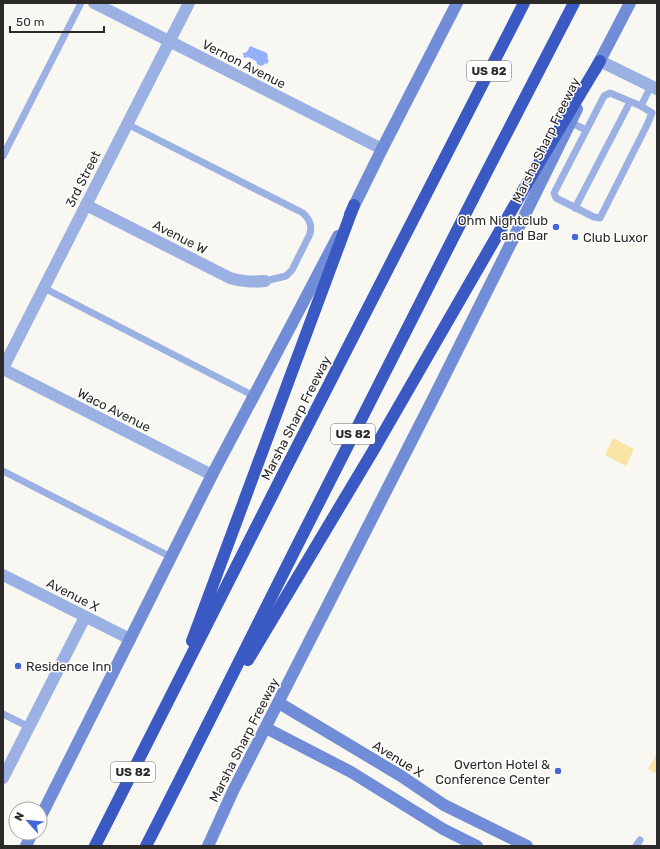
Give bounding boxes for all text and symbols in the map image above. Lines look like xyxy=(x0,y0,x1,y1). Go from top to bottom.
scale bar xyxy=(10,8,104,34)
text: 50 m xyxy=(16,15,44,29)
street label: Vernon Avenue xyxy=(200,37,288,91)
road number: US 82 xyxy=(467,61,511,81)
street label: Marsha Sharp Freeway xyxy=(509,75,583,205)
street label: 3rd Street xyxy=(62,148,104,210)
place label: Ohm Nightclub and Bar xyxy=(458,213,548,243)
street label: Avenue W xyxy=(150,217,210,257)
marker: Ohm Nightclub and Bar xyxy=(551,222,561,232)
place label: Club Luxor xyxy=(583,230,648,245)
marker: Club Luxor xyxy=(570,232,580,242)
street label: Marsha Sharp Freeway xyxy=(258,353,334,483)
street label: Waco Avenue xyxy=(75,385,153,435)
road number: US 82 xyxy=(331,424,375,444)
street label: Avenue X xyxy=(44,575,102,615)
place label: Residence Inn xyxy=(26,659,111,674)
marker: Residence Inn xyxy=(13,661,23,671)
street label: Marsha Sharp Freeway xyxy=(206,675,282,805)
street label: Avenue X xyxy=(370,738,426,780)
place label: Overton Hotel & Conference Center xyxy=(435,757,550,787)
road number: US 82 xyxy=(111,762,155,782)
marker: Overton Hotel & Conference Center xyxy=(553,766,563,776)
north arrow xyxy=(8,801,48,841)
text: N xyxy=(12,810,27,823)

